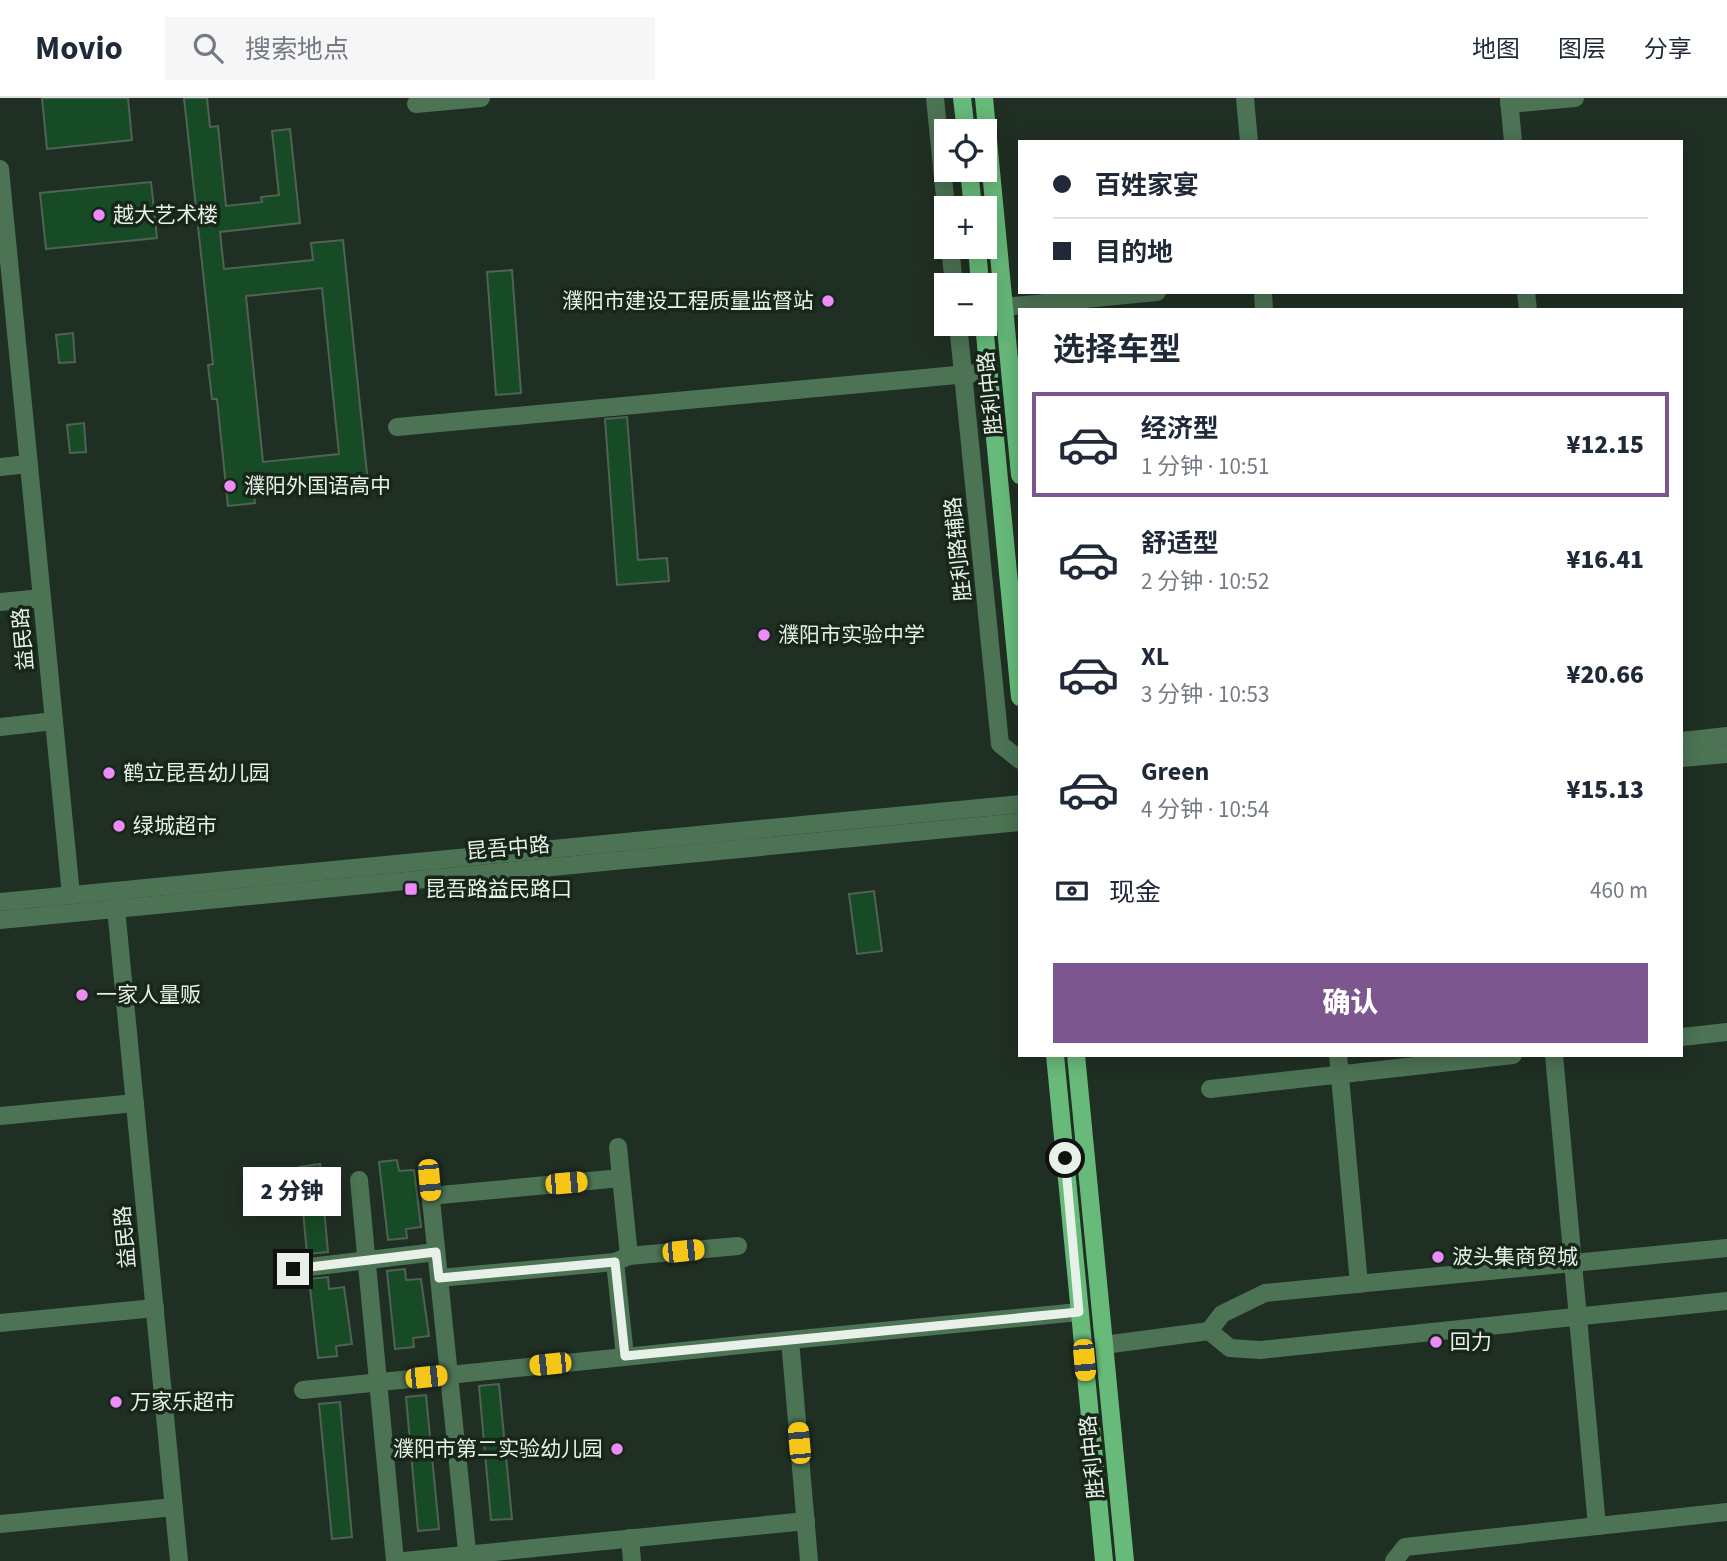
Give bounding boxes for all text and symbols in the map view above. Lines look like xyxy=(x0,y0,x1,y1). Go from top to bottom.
search box xyxy=(165,17,655,80)
text: Movio xyxy=(35,25,123,72)
icon: search xyxy=(189,29,227,67)
text: 搜索地点 xyxy=(245,31,349,68)
text: 地图 xyxy=(1472,32,1520,67)
text: 图层 xyxy=(1558,32,1606,67)
text: 分享 xyxy=(1644,32,1692,67)
map controls xyxy=(934,119,997,336)
button: locate xyxy=(934,119,997,182)
text: 百姓家宴 xyxy=(1095,167,1199,204)
button: + xyxy=(934,196,997,259)
place label: 越大艺术楼 xyxy=(113,200,218,230)
marker: 越大艺术楼 xyxy=(91,207,107,223)
text: 目的地 xyxy=(1095,234,1173,271)
button: − xyxy=(934,273,997,336)
place label: 濮阳市建设工程质量监督站 xyxy=(562,286,814,316)
marker: 濮阳市建设工程质量监督站 xyxy=(820,293,836,309)
text: 选择车型 xyxy=(1053,327,1181,373)
street label: 胜利中路 xyxy=(971,350,1009,436)
text: 经济型 xyxy=(1141,410,1219,447)
icon: car xyxy=(1057,413,1120,476)
text: ¥12.15 xyxy=(1567,426,1644,463)
text: 1 分钟 · 10:51 xyxy=(1141,450,1269,483)
place label: 濮阳外国语高中 xyxy=(244,471,391,501)
marker: 濮阳外国语高中 xyxy=(222,478,238,494)
street label: 胜利路辅路 xyxy=(938,495,978,603)
text: 舒适型 xyxy=(1141,525,1219,562)
icon: car xyxy=(1057,528,1120,591)
text: ¥16.41 xyxy=(1567,541,1644,578)
text: 2 分钟 · 10:52 xyxy=(1141,565,1269,598)
street label: 益民路 xyxy=(5,606,41,672)
place label: 濮阳市实验中学 xyxy=(778,620,925,650)
marker: 濮阳市实验中学 xyxy=(756,627,772,643)
text: XL xyxy=(1141,638,1169,675)
icon: car xyxy=(1057,643,1120,706)
text: ¥20.66 xyxy=(1567,656,1644,693)
text: 3 分钟 · 10:53 xyxy=(1141,678,1269,711)
text: Green xyxy=(1141,753,1209,790)
place label: 鹤立昆吾幼儿园 xyxy=(123,758,270,788)
icon: car xyxy=(1057,758,1120,821)
marker: 鹤立昆吾幼儿园 xyxy=(101,765,117,781)
text: ¥15.13 xyxy=(1567,771,1644,808)
text: 4 分钟 · 10:54 xyxy=(1141,793,1269,826)
place label: 绿城超市 xyxy=(133,811,217,841)
marker: 绿城超市 xyxy=(111,818,127,834)
street label: 昆吾中路 xyxy=(465,829,551,867)
icon: cash xyxy=(1053,872,1091,910)
place label: 昆吾路益民路口 xyxy=(425,874,572,904)
text: 现金 xyxy=(1109,874,1161,911)
text: 460 m xyxy=(1590,874,1648,907)
marker: 昆吾路益民路口 xyxy=(403,881,419,897)
button: 确认 xyxy=(1053,963,1648,1043)
place label: 一家人量贩 xyxy=(96,980,201,1010)
marker: 一家人量贩 xyxy=(74,987,90,1003)
route start xyxy=(1049,1142,1081,1174)
car xyxy=(417,1158,442,1202)
callout: 2 分钟 xyxy=(244,1168,342,1216)
car xyxy=(545,1171,588,1195)
text: 2 分钟 xyxy=(261,1175,323,1208)
street label: 益民路 xyxy=(107,1204,143,1270)
car xyxy=(662,1238,705,1264)
place label: 波头集商贸城 xyxy=(1452,1242,1578,1272)
marker: 波头集商贸城 xyxy=(1430,1249,1446,1265)
route end xyxy=(277,1253,309,1285)
place label: 回力 xyxy=(1450,1327,1492,1357)
marker: 回力 xyxy=(1428,1334,1444,1350)
car xyxy=(1072,1338,1097,1382)
car xyxy=(529,1351,572,1377)
car xyxy=(405,1364,448,1390)
place label: 万家乐超市 xyxy=(130,1387,235,1417)
marker: 万家乐超市 xyxy=(108,1394,124,1410)
street label: 胜利中路 xyxy=(1073,1414,1111,1500)
car xyxy=(787,1421,812,1465)
place label: 濮阳市第二实验幼儿园 xyxy=(393,1434,603,1464)
marker: 濮阳市第二实验幼儿园 xyxy=(609,1441,625,1457)

